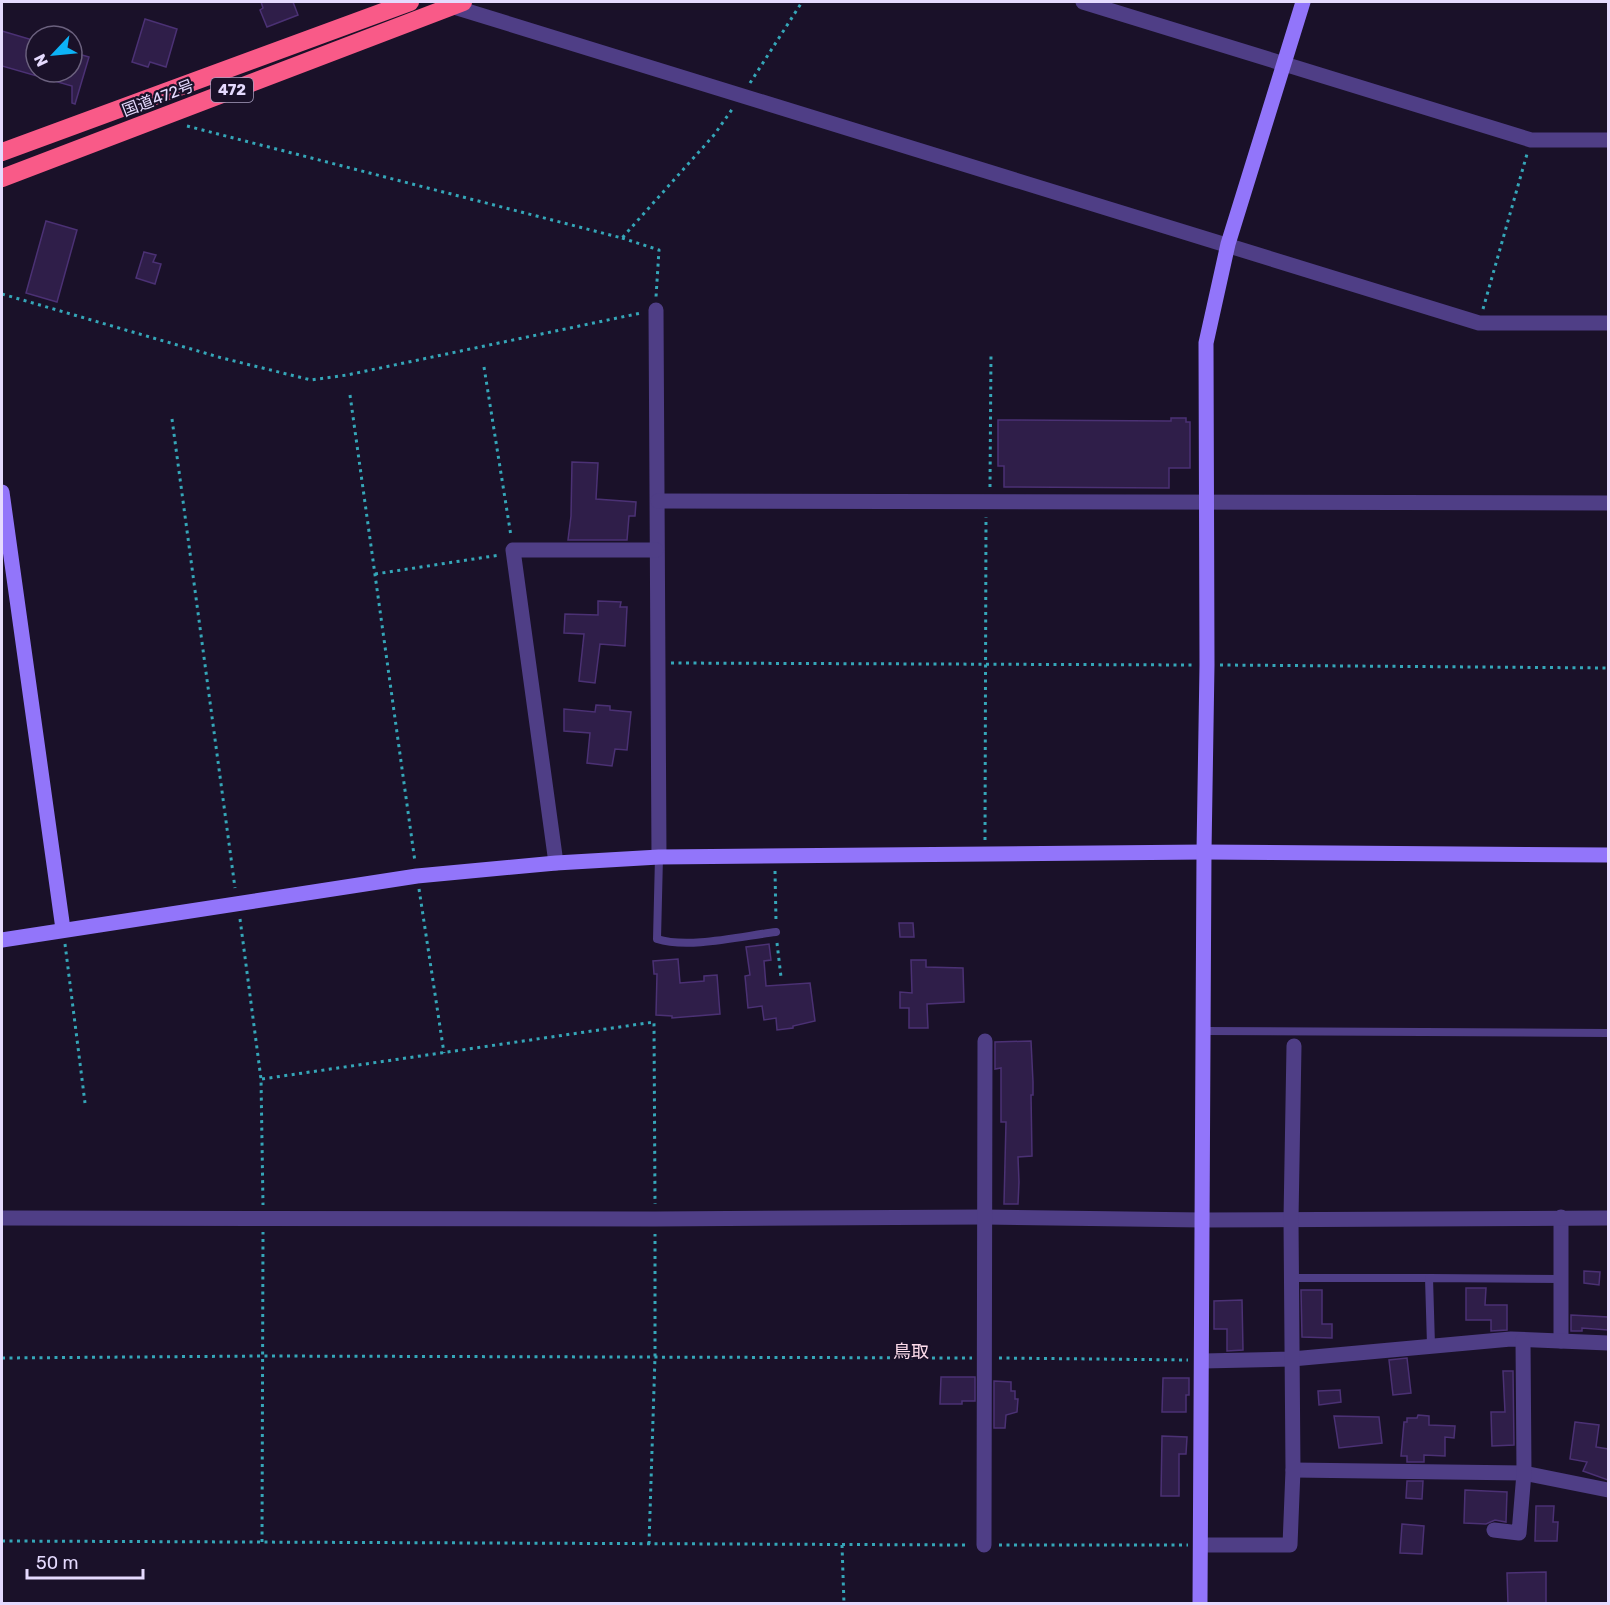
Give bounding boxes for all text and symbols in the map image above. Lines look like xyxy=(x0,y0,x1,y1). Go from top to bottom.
north arrow xyxy=(24,24,84,84)
text: N xyxy=(30,51,52,70)
street label: 国道472号 xyxy=(119,76,197,120)
road number: 472 xyxy=(211,78,253,102)
district label: 鳥取 xyxy=(893,1341,929,1363)
scale bar xyxy=(27,1542,142,1580)
text: 50 m xyxy=(36,1552,79,1574)

